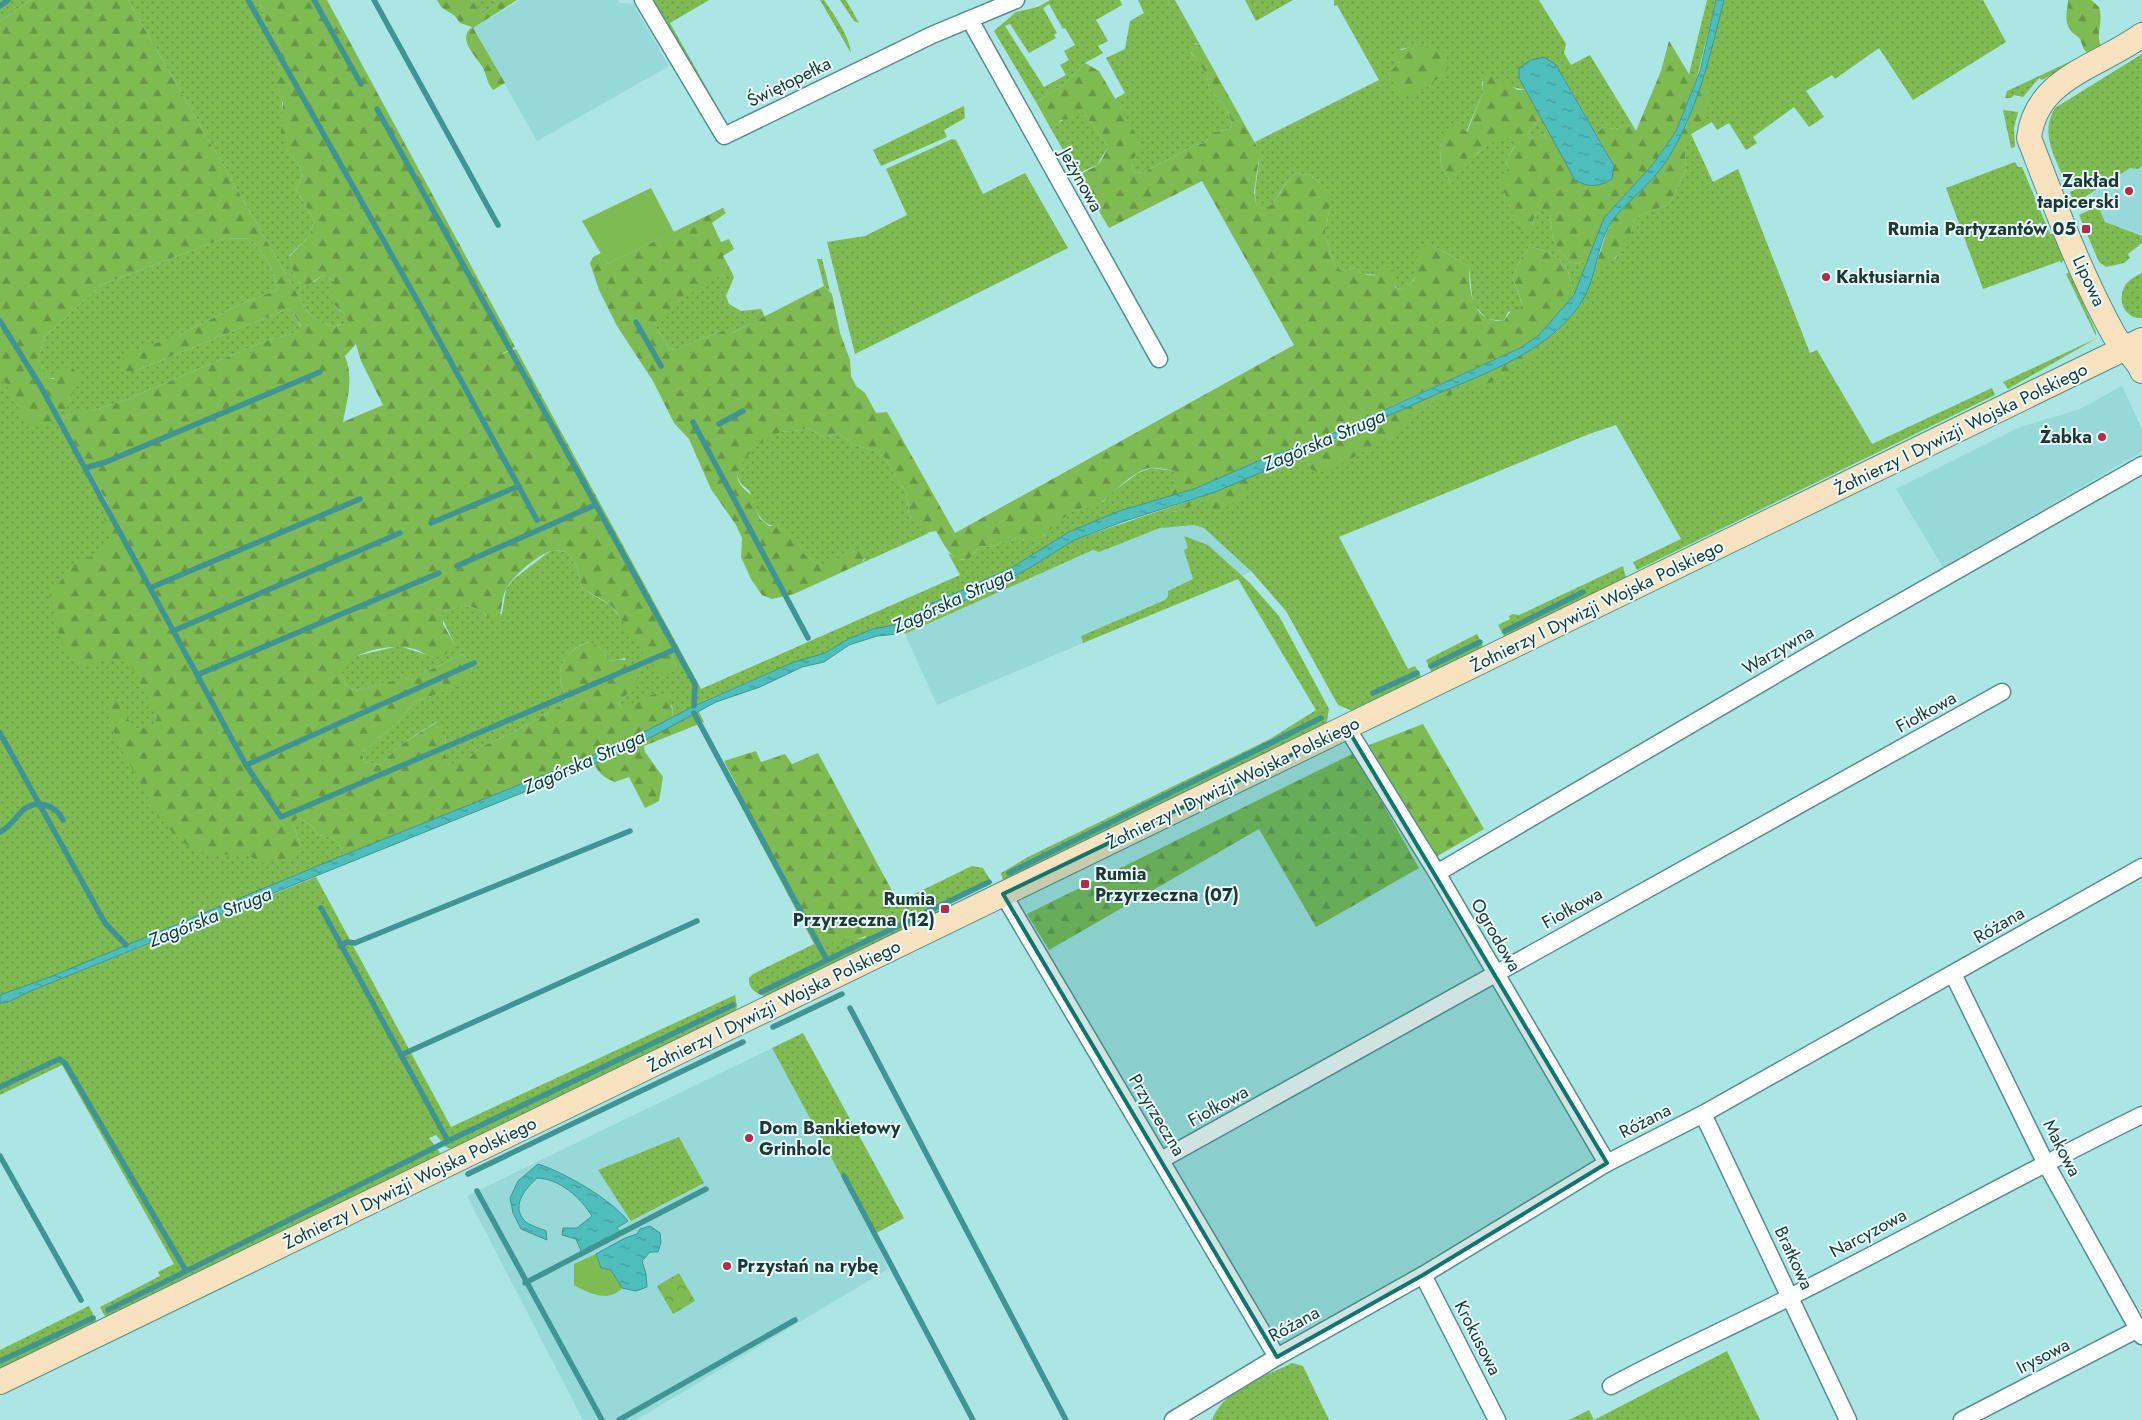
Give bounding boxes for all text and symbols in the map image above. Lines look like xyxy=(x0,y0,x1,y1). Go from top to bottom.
street label: Świętopełka xyxy=(743,50,835,114)
street label: Jeżynowa xyxy=(1052,141,1109,217)
place label: Zakład tapicerski xyxy=(2037,168,2119,215)
marker: Zakład tapicerski xyxy=(2123,185,2135,197)
place label: Rumia Partyzantów 05 xyxy=(1888,216,2076,242)
marker: Rumia Partyzantów 05 xyxy=(2080,223,2092,235)
street label: Lipowa xyxy=(2066,251,2112,311)
place label: Kaktusiarnia xyxy=(1836,264,1940,290)
marker: Kaktusiarnia xyxy=(1820,271,1832,283)
street label: Żołnierzy I Dywizji Wojska Polskiego xyxy=(1830,356,2092,502)
water label: Zagórska Struga xyxy=(1258,402,1390,478)
place label: Żabka xyxy=(2040,424,2092,450)
marker: Żabka xyxy=(2096,431,2108,443)
street label: Żołnierzy I Dywizji Wojska Polskiego xyxy=(1466,533,1728,679)
water label: Zagórska Struga xyxy=(887,560,1018,640)
street label: Warzywna xyxy=(1737,619,1819,681)
street label: Fiołkowa xyxy=(1891,685,1961,739)
street label: Żołnierzy I Dywizji Wojska Polskiego xyxy=(1102,710,1364,856)
water label: Zagórska Struga xyxy=(518,723,650,801)
place label: Rumia Przyrzeczna (07) xyxy=(1095,861,1239,908)
marker: Rumia Przyrzeczna (07) xyxy=(1079,878,1091,890)
water label: Zagórska Struga xyxy=(143,880,276,954)
street label: Fiołkowa xyxy=(1537,881,1607,935)
place label: Rumia Przyrzeczna (12) xyxy=(793,886,935,933)
street label: Ogrodowa xyxy=(1465,893,1527,977)
street label: Różana xyxy=(1969,900,2029,950)
marker: Rumia Przyrzeczna (12) xyxy=(939,903,951,915)
street label: Żołnierzy I Dywizji Wojska Polskiego xyxy=(643,933,905,1079)
street label: Przyrzeczna xyxy=(1122,1069,1192,1161)
street label: Fiołkowa xyxy=(1183,1079,1253,1133)
street label: Różana xyxy=(1615,1097,1675,1145)
street label: Żołnierzy I Dywizji Wojska Polskiego xyxy=(279,1110,541,1256)
place label: Dom Bankietowy Grinholc xyxy=(759,1115,901,1162)
street label: Makowa xyxy=(2036,1115,2088,1181)
marker: Dom Bankietowy Grinholc xyxy=(743,1132,755,1144)
street label: Narcyzowa xyxy=(1825,1202,1911,1264)
street label: Bratkowa xyxy=(1768,1222,1820,1294)
place label: Przystań na rybę xyxy=(737,1253,878,1279)
marker: Przystań na rybę xyxy=(721,1260,733,1272)
street label: Krokusowa xyxy=(1448,1296,1508,1380)
street label: Różana xyxy=(1264,1299,1324,1349)
street label: Irysowa xyxy=(2012,1332,2074,1380)

